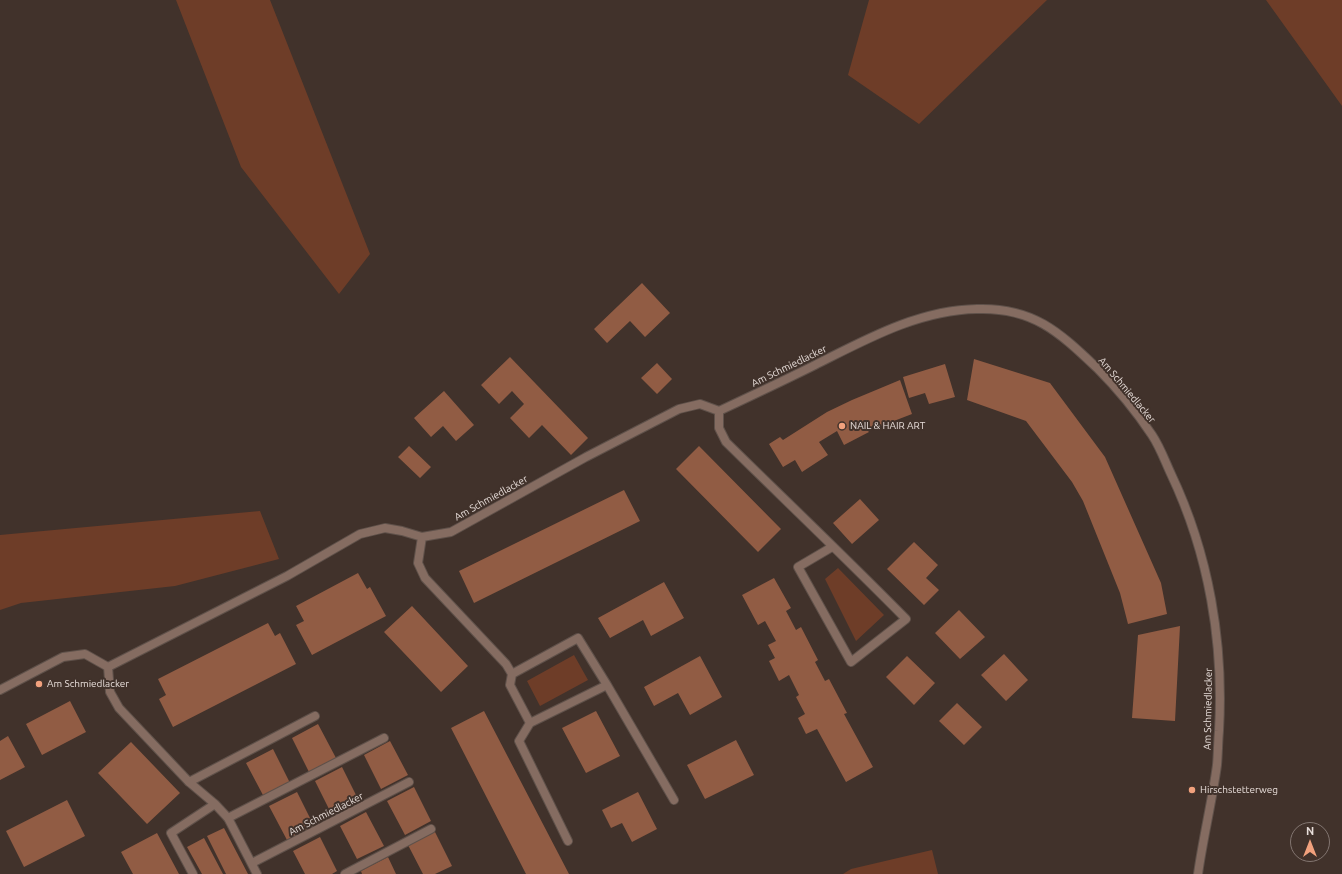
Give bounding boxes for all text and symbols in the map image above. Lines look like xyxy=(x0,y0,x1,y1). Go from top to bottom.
street label: Am Schmiedlacker xyxy=(749,343,829,389)
street label: Am Schmiedlacker xyxy=(1096,355,1158,425)
place label: NAIL & HAIR ART xyxy=(850,420,925,432)
marker: NAIL & HAIR ART xyxy=(837,421,847,431)
street label: Am Schmiedlacker xyxy=(452,473,530,523)
street label: Am Schmiedlacker xyxy=(1201,668,1215,750)
place label: Am Schmiedlacker xyxy=(47,678,129,690)
marker: Am Schmiedlacker xyxy=(34,679,44,689)
place label: Hirschstetterweg xyxy=(1200,784,1278,796)
marker: Hirschstetterweg xyxy=(1187,785,1197,795)
street label: Am Schmiedlacker xyxy=(287,790,365,838)
north arrow xyxy=(1290,822,1330,862)
text: N xyxy=(1306,825,1314,837)

